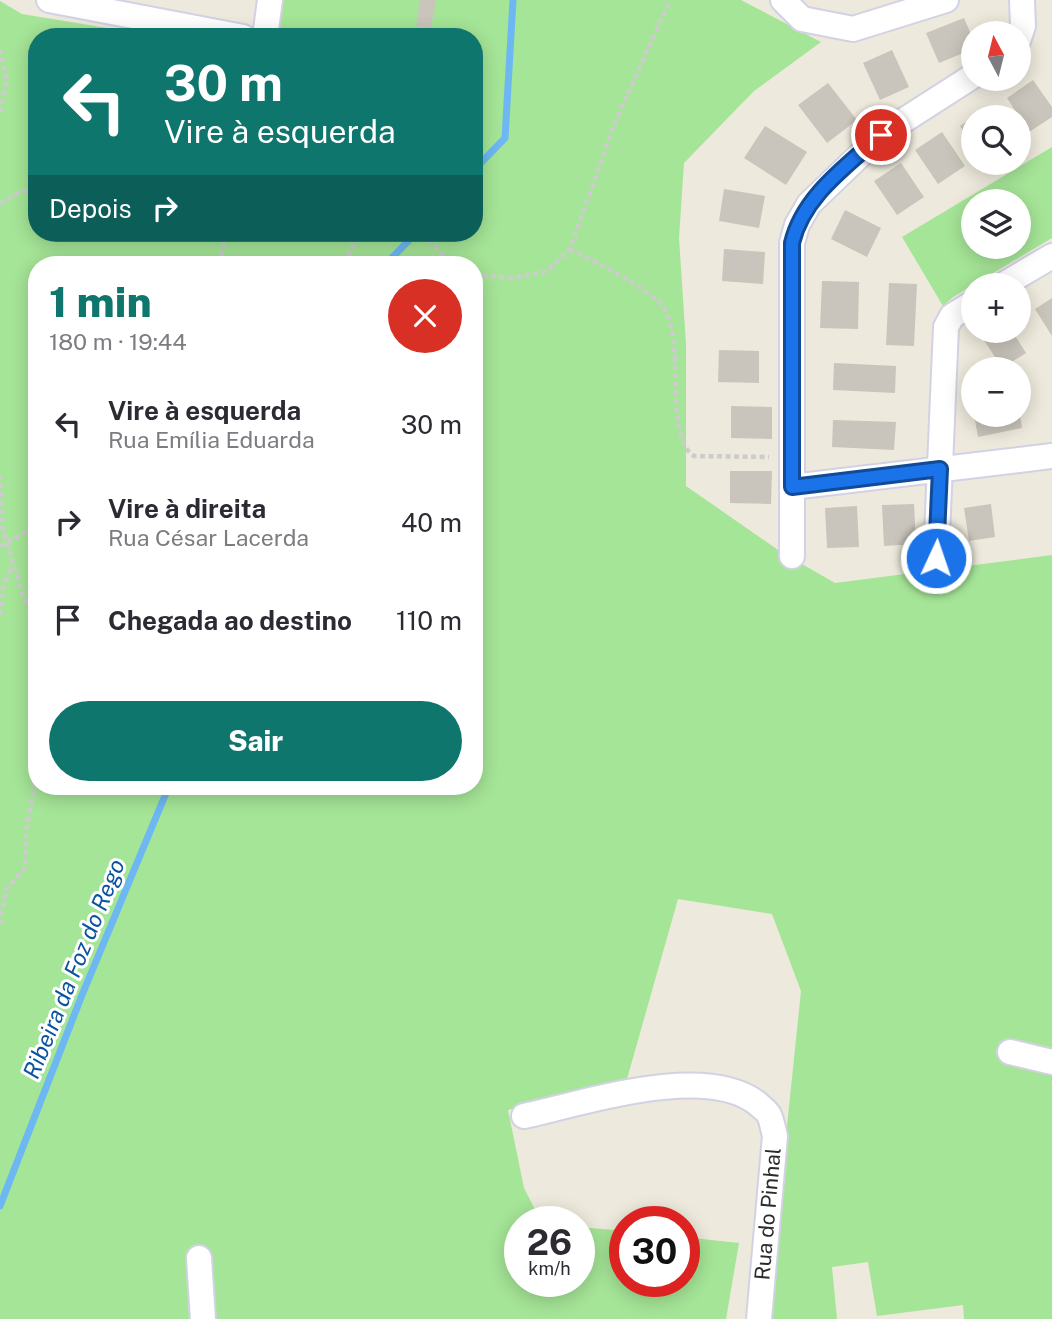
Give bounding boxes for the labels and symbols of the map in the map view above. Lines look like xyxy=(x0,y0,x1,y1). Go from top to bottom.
north arrow xyxy=(961,21,1031,91)
pin xyxy=(851,105,911,165)
position arrow xyxy=(899,521,973,595)
water label: Ribeira da Foz do Rego xyxy=(17,855,130,1082)
street label: Rua do Pinhal xyxy=(749,1147,786,1281)
speed limit sign: 30 xyxy=(609,1206,700,1297)

